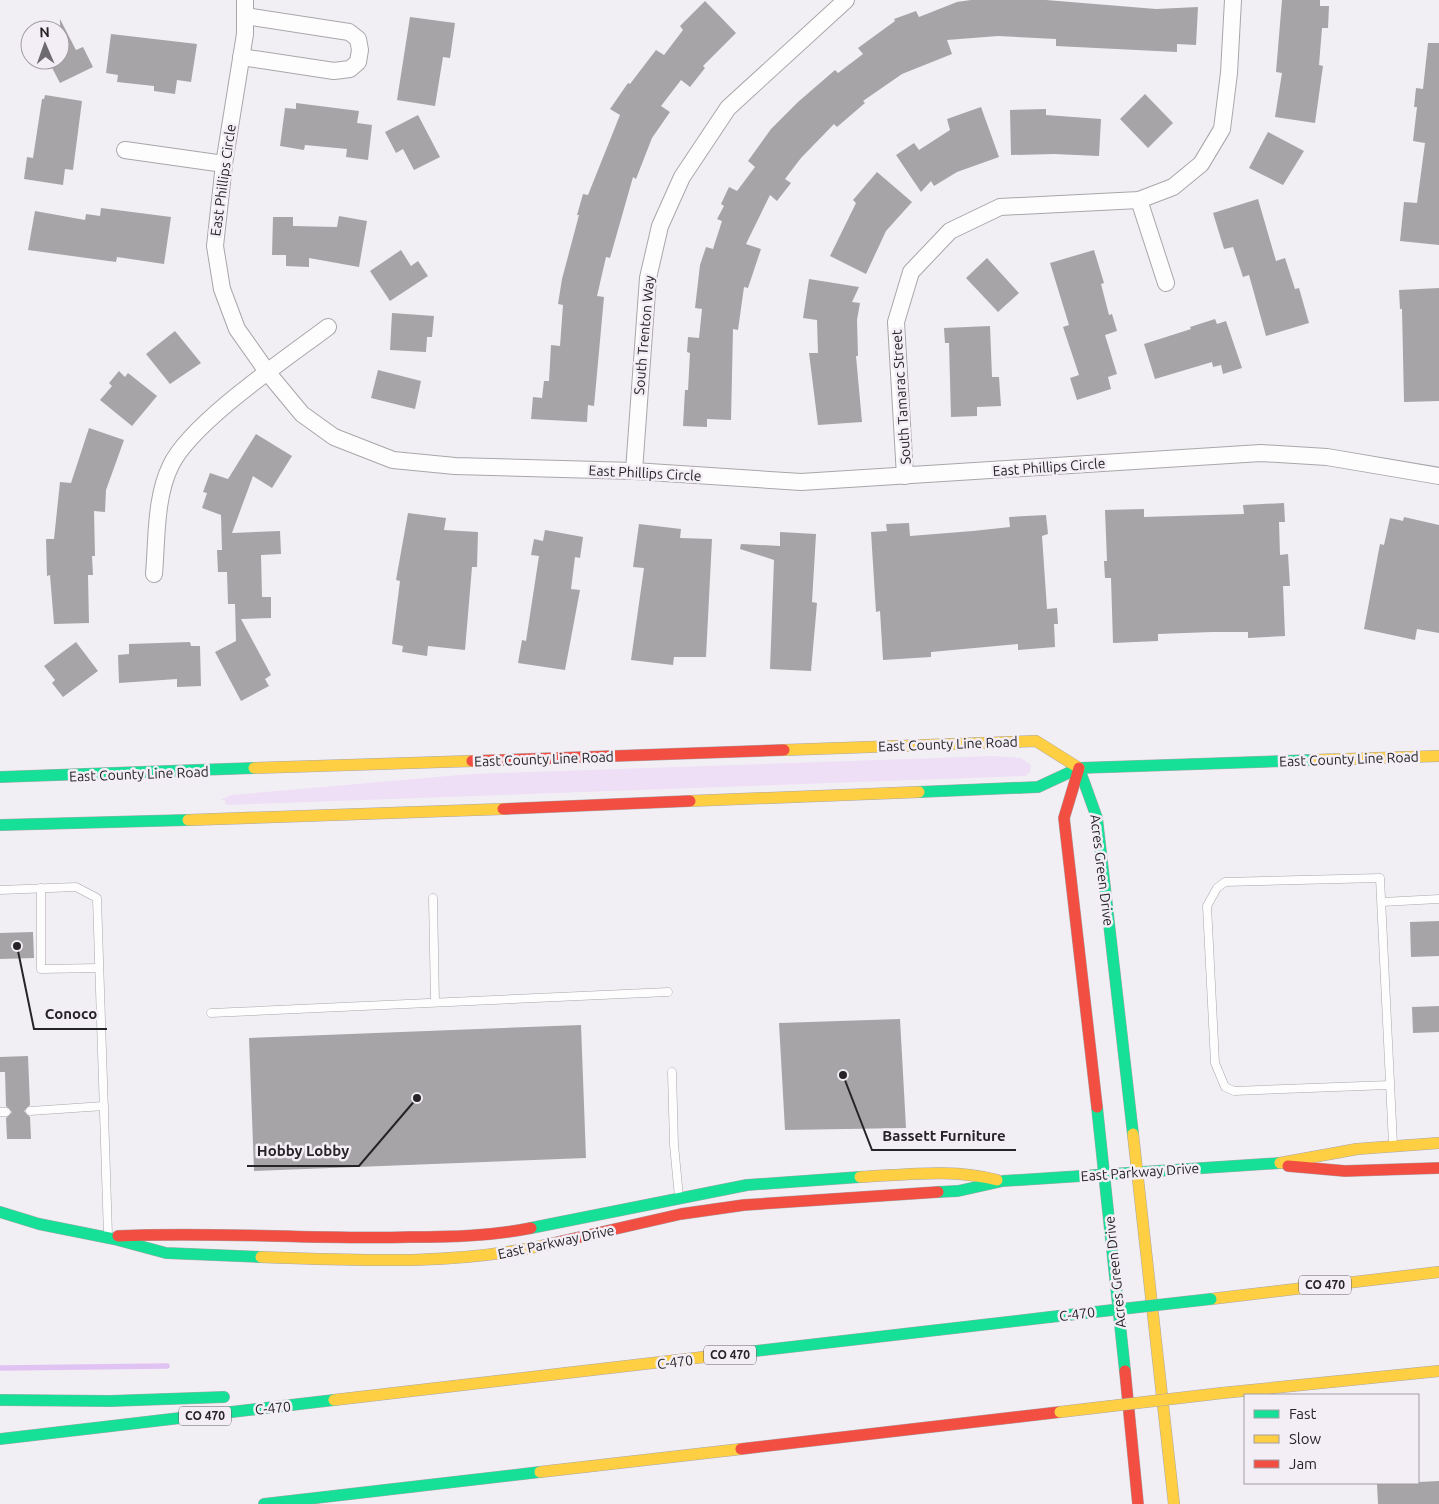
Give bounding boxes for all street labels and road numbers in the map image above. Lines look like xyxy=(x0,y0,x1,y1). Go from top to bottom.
street label: East Phillips Circle xyxy=(207,123,239,237)
street label: South Trenton Way xyxy=(631,274,657,395)
street label: South Tamarac Street xyxy=(888,329,914,465)
street label: East Phillips Circle xyxy=(992,455,1106,479)
street label: East Phillips Circle xyxy=(588,462,702,484)
street label: East County Line Road xyxy=(878,734,1018,754)
street label: East County Line Road xyxy=(474,749,614,769)
street label: East County Line Road xyxy=(1279,749,1419,769)
street label: East County Line Road xyxy=(69,764,209,784)
street label: Acres Green Drive xyxy=(1087,813,1117,927)
street label: East Parkway Drive xyxy=(1080,1160,1200,1184)
street label: Acres Green Drive xyxy=(1101,1215,1129,1329)
street label: East Parkway Drive xyxy=(496,1222,616,1262)
road number: CO 470 xyxy=(1299,1276,1351,1294)
street label: C-470 xyxy=(1058,1304,1096,1324)
road number: CO 470 xyxy=(704,1346,756,1364)
street label: C-470 xyxy=(656,1352,694,1372)
street label: C-470 xyxy=(254,1398,292,1418)
road number: CO 470 xyxy=(179,1406,231,1425)

